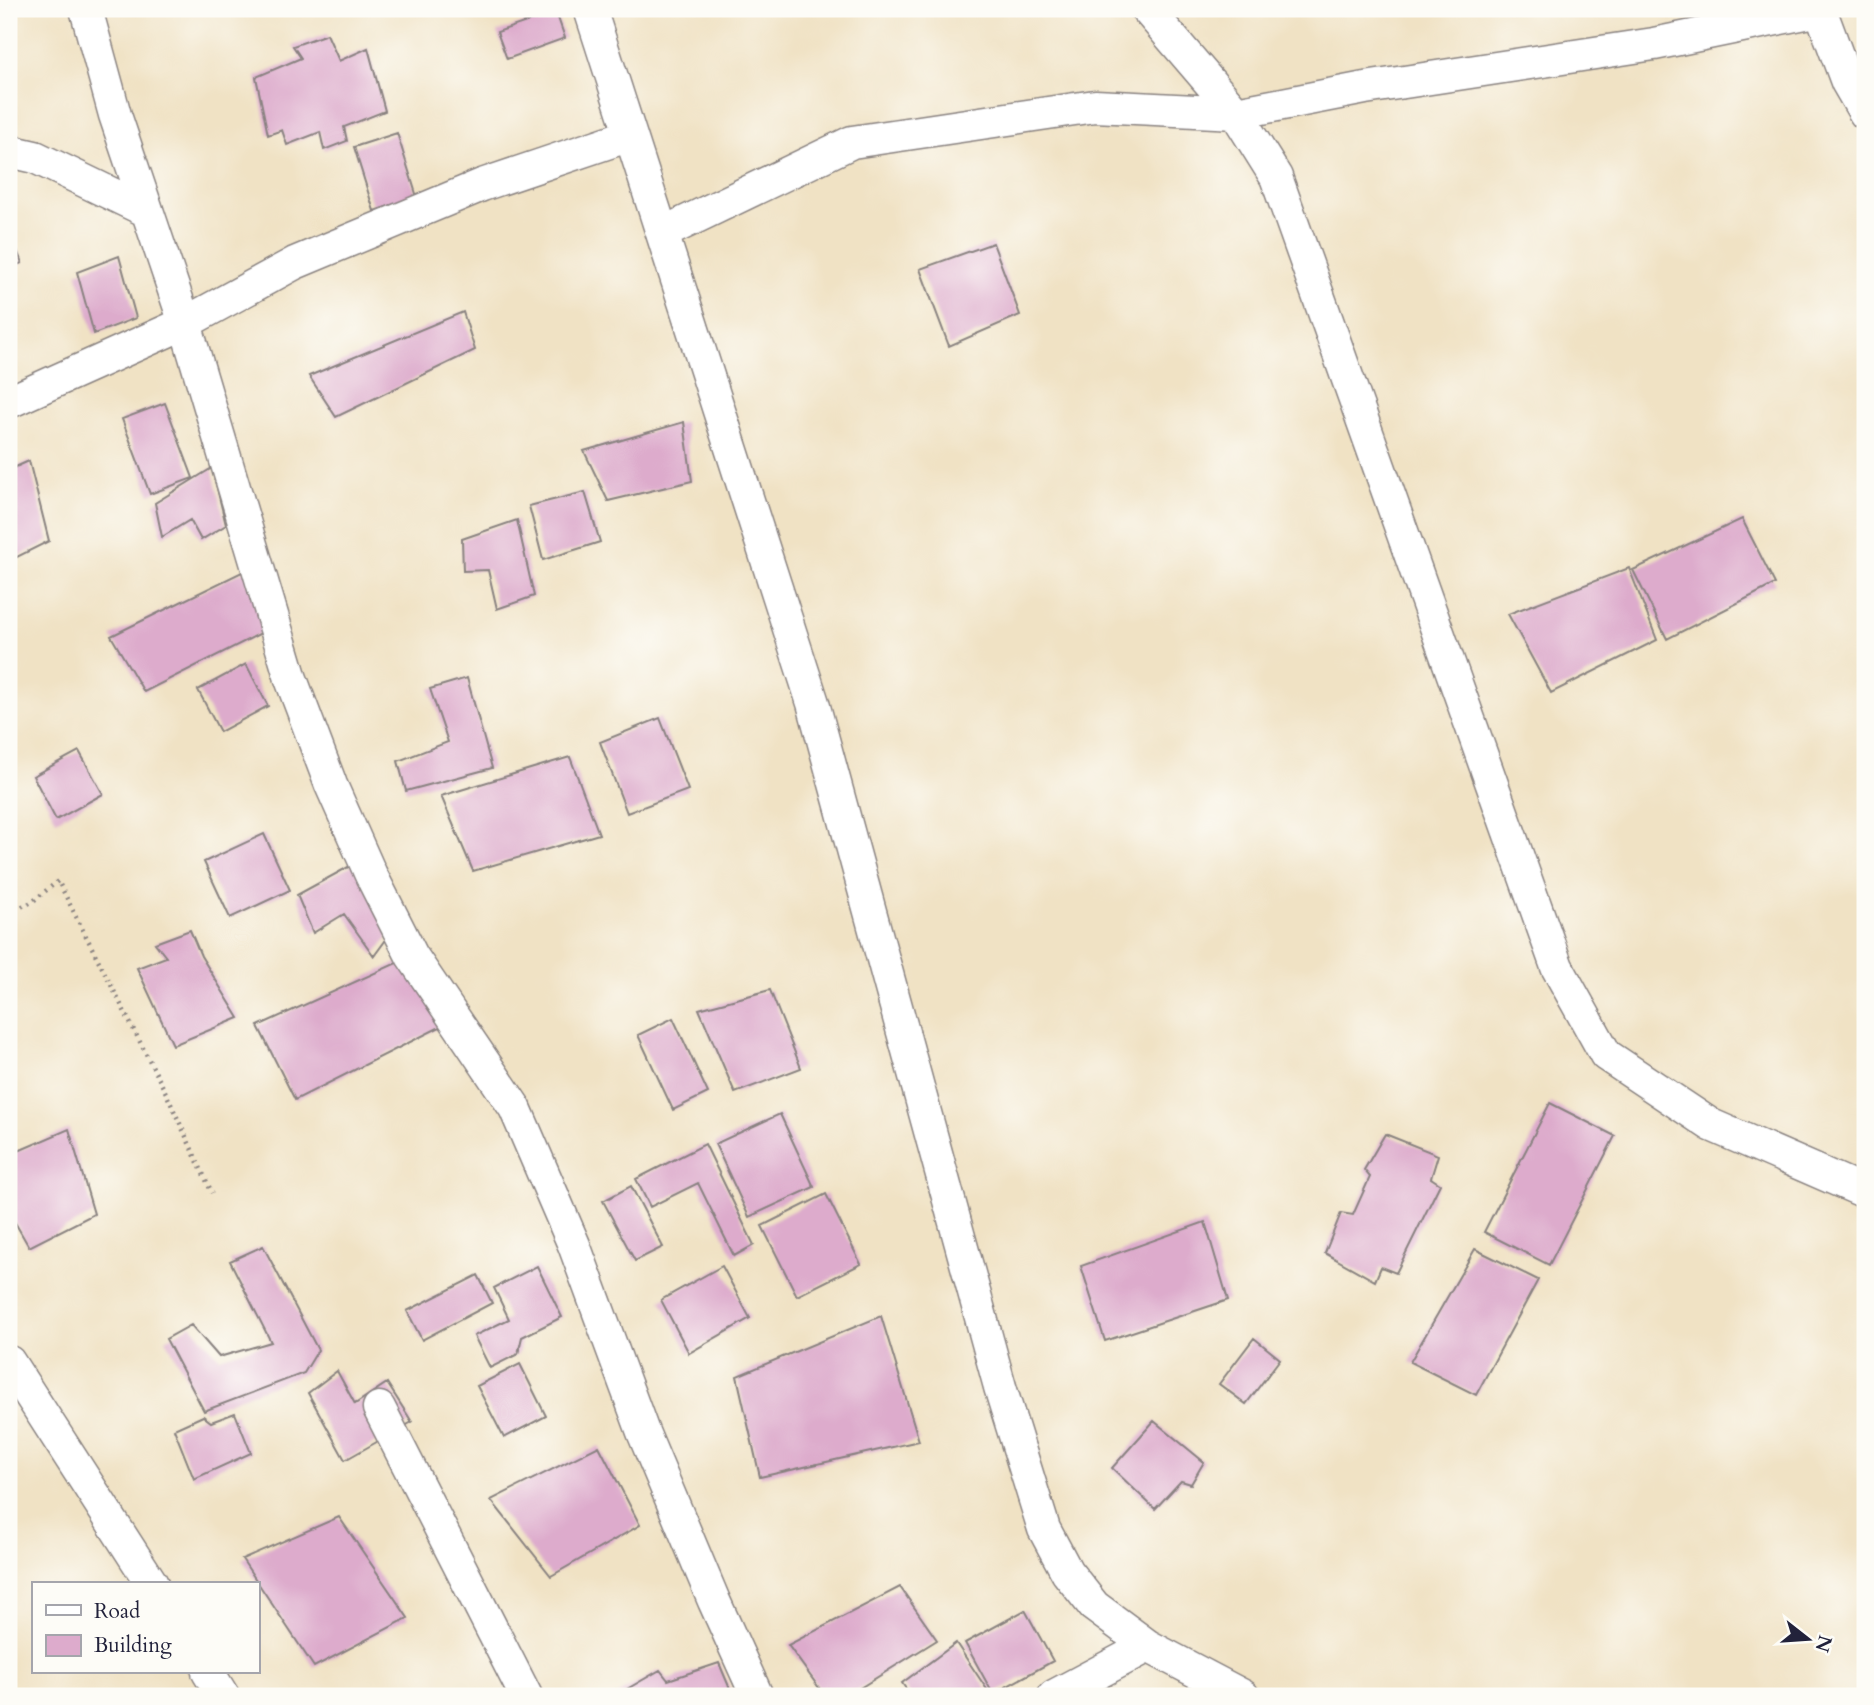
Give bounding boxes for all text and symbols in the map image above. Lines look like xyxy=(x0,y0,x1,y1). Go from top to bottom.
legend xyxy=(32,1582,259,1674)
text: Road xyxy=(94,1597,140,1626)
north arrow xyxy=(1772,1604,1842,1674)
text: Building xyxy=(94,1631,172,1660)
text: N xyxy=(1808,1632,1838,1656)

